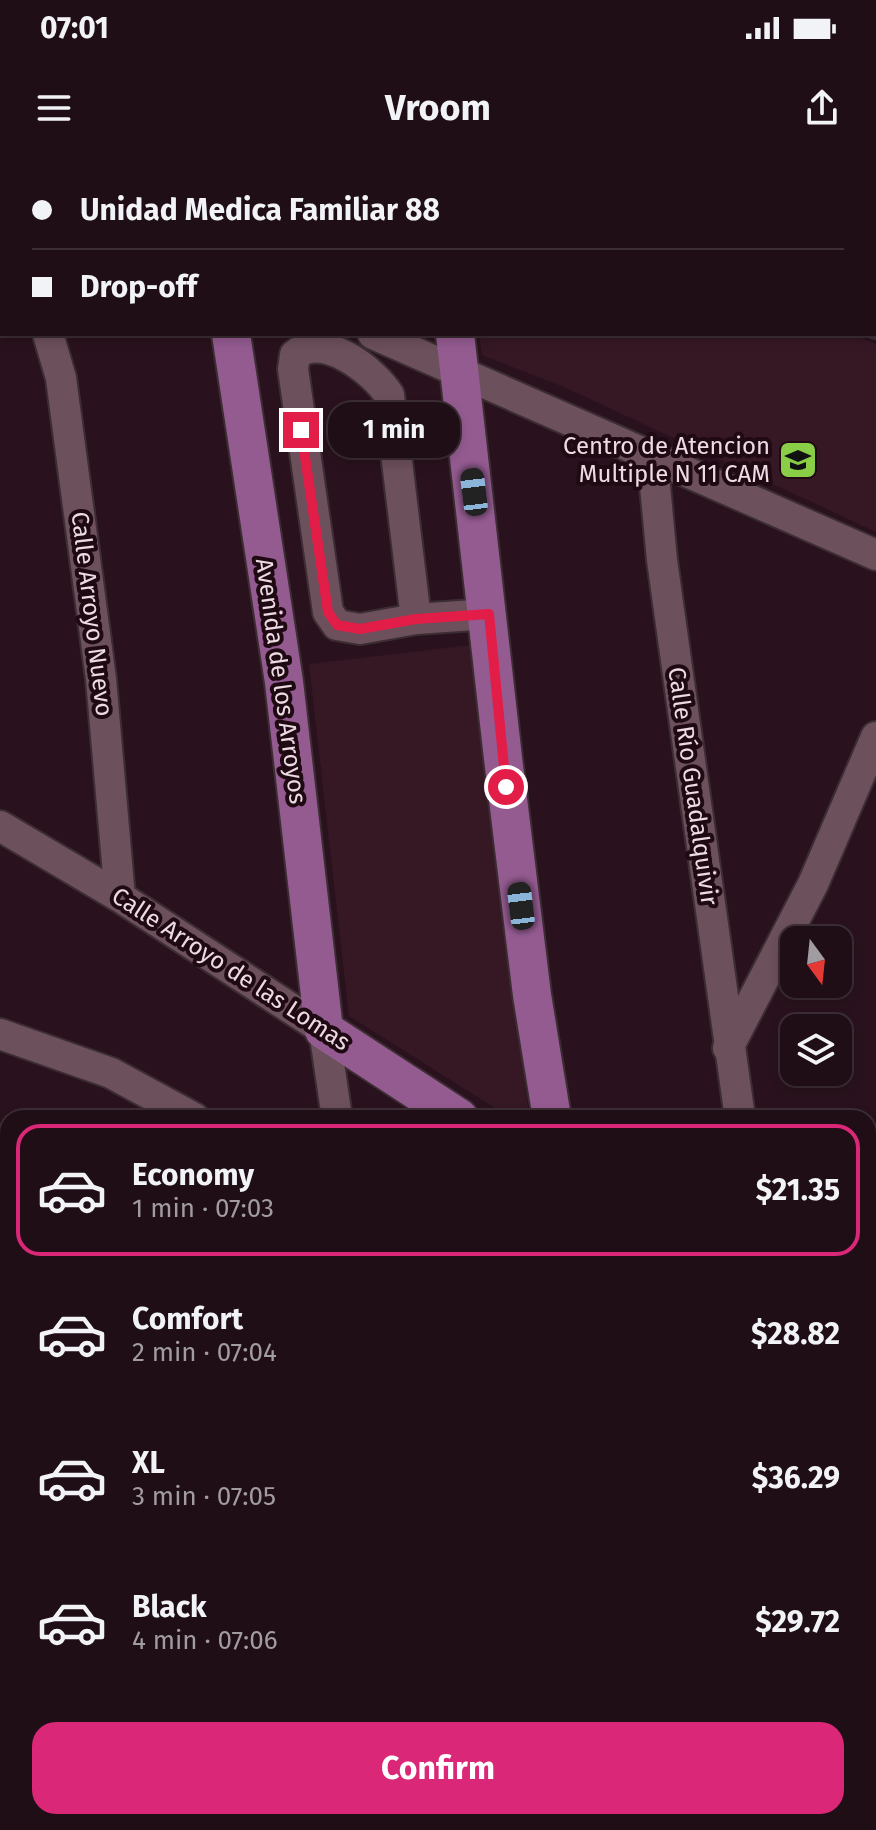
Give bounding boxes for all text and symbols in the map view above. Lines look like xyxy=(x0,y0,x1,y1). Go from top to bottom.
text: 07:01 xyxy=(40,10,109,46)
icon: menu xyxy=(32,86,76,130)
text: Vroom xyxy=(385,86,491,130)
icon: share xyxy=(800,86,844,130)
text: Unidad Medica Familiar 88 xyxy=(80,192,440,228)
text: Drop-off xyxy=(80,269,197,305)
callout: 1 min xyxy=(329,402,461,458)
route end xyxy=(283,412,319,448)
text: 1 min xyxy=(363,414,425,445)
place label: Centro de Atencion Multiple N 11 CAM xyxy=(563,432,770,488)
school or university icon: Centro de Atencion Multiple N 11 CAM xyxy=(777,439,819,481)
car xyxy=(459,467,489,517)
street label: Calle Arroyo Nuevo xyxy=(66,510,118,718)
street label: Avenida de los Arroyos xyxy=(250,556,312,806)
street label: Calle Río Guadalquivir xyxy=(662,665,724,908)
route start xyxy=(488,769,524,805)
car xyxy=(506,881,536,931)
street label: Calle Arroyo de las Lomas xyxy=(107,882,355,1056)
north arrow xyxy=(780,926,852,998)
map controls xyxy=(780,926,852,1086)
button: layers xyxy=(780,1014,852,1086)
icon: car xyxy=(36,1154,108,1226)
text: Economy xyxy=(132,1157,254,1193)
text: $21.35 xyxy=(756,1172,840,1208)
text: 1 min · 07:03 xyxy=(132,1193,274,1224)
icon: car xyxy=(36,1298,108,1370)
text: Comfort xyxy=(132,1301,243,1337)
text: $28.82 xyxy=(751,1316,840,1352)
text: 2 min · 07:04 xyxy=(132,1337,277,1368)
icon: car xyxy=(36,1442,108,1514)
text: XL xyxy=(132,1445,165,1481)
text: $36.29 xyxy=(752,1460,840,1496)
text: 3 min · 07:05 xyxy=(132,1481,276,1512)
icon: car xyxy=(36,1586,108,1658)
text: Black xyxy=(132,1589,207,1625)
text: $29.72 xyxy=(755,1604,840,1640)
text: 4 min · 07:06 xyxy=(132,1625,278,1656)
button: Confirm xyxy=(32,1722,844,1814)

